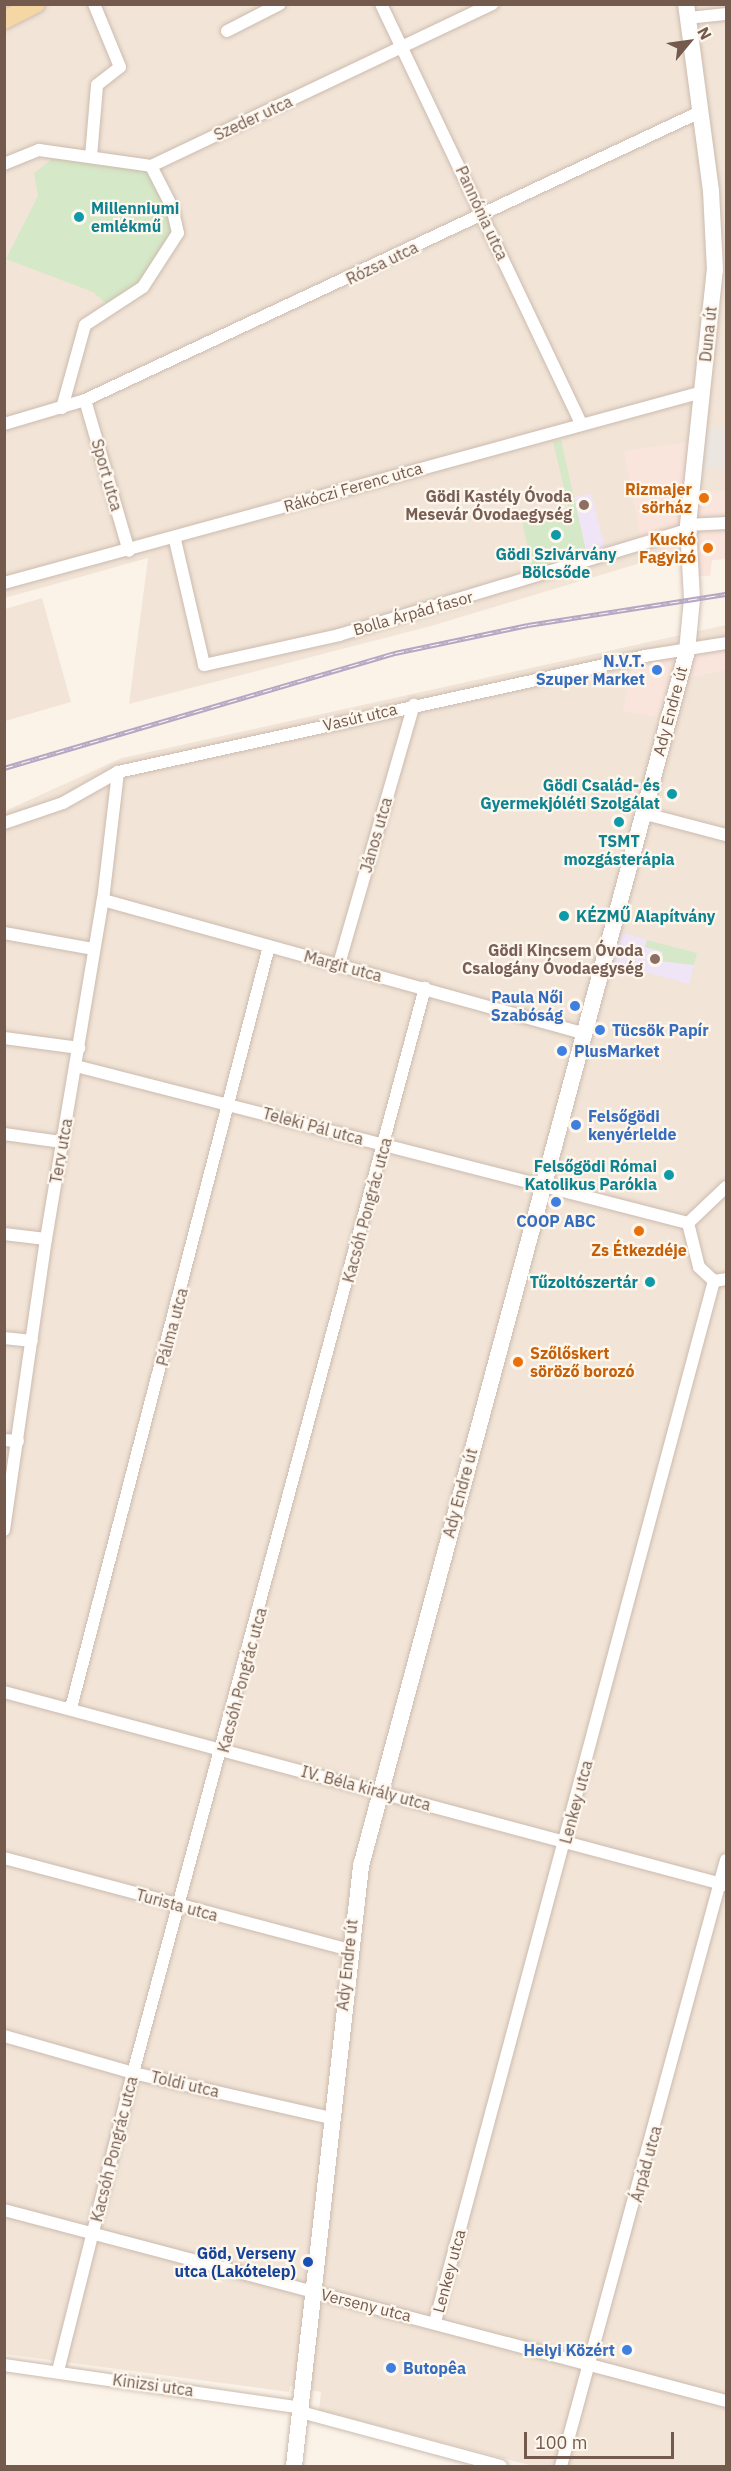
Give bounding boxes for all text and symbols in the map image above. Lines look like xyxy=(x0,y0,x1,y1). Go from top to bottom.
north arrow xyxy=(659,12,719,72)
text: N xyxy=(693,23,716,43)
street label: Szeder utca xyxy=(211,91,295,145)
street label: Pannónia utca xyxy=(452,163,512,263)
place label: Millenniumi emlékmű xyxy=(91,198,179,236)
marker: Millenniumi emlékmű xyxy=(72,210,86,224)
street label: Rózsa utca xyxy=(343,237,421,289)
street label: Duna út xyxy=(696,305,720,363)
street label: Sport utca xyxy=(88,437,126,513)
street label: Rákóczi Ferenc utca xyxy=(282,458,424,516)
place label: Rizmajer sörház xyxy=(625,479,692,517)
place label: Gödi Kastély Óvoda Mesevár Óvodaegység xyxy=(405,486,572,524)
marker: Rizmajer sörház xyxy=(697,491,711,505)
marker: Gödi Kastély Óvoda Mesevár Óvodaegység xyxy=(577,498,591,512)
marker: Gödi Szivárvány Bölcsőde xyxy=(549,528,563,542)
place label: Kuckó Fagyizó xyxy=(639,529,696,567)
marker: Kuckó Fagyizó xyxy=(701,541,715,555)
place label: Gödi Szivárvány Bölcsőde xyxy=(495,544,617,582)
street label: Bolla Árpád fasor xyxy=(351,587,475,639)
place label: N.V.T. Szuper Market xyxy=(536,651,645,689)
marker: N.V.T. Szuper Market xyxy=(650,663,664,677)
street label: Ady Endre út xyxy=(649,664,691,758)
street label: Vasút utca xyxy=(321,699,399,735)
place label: Gödi Család- és Gyermekjóléti Szolgálat xyxy=(480,775,660,813)
marker: Gödi Család- és Gyermekjóléti Szolgálat xyxy=(665,787,679,801)
street label: János utca xyxy=(356,795,396,875)
marker: TSMT mozgásterápia xyxy=(612,815,626,829)
place label: TSMT mozgásterápia xyxy=(563,831,675,869)
place label: KÉZMŰ Alapítvány xyxy=(576,906,715,926)
marker: KÉZMŰ Alapítvány xyxy=(557,909,571,923)
place label: Gödi Kincsem Óvoda Csalogány Óvodaegység xyxy=(462,940,643,978)
street label: Margit utca xyxy=(302,946,384,986)
marker: Gödi Kincsem Óvoda Csalogány Óvodaegység xyxy=(648,952,662,966)
place label: Paula Női Szabóság xyxy=(491,987,563,1025)
marker: Paula Női Szabóság xyxy=(568,999,582,1013)
place label: Tücsök Papír xyxy=(612,1020,709,1040)
marker: Tücsök Papír xyxy=(593,1023,607,1037)
place label: PlusMarket xyxy=(574,1041,660,1061)
marker: PlusMarket xyxy=(555,1044,569,1058)
street label: Teleki Pál utca xyxy=(260,1103,366,1149)
place label: Felsőgödi kenyérlelde xyxy=(588,1106,676,1144)
street label: Terv utca xyxy=(46,1117,76,1185)
marker: Felsőgödi kenyérlelde xyxy=(569,1118,583,1132)
street label: Kacsóh Pongrác utca xyxy=(338,1135,396,1285)
place label: Felsőgödi Római Katolikus Parókia xyxy=(524,1156,657,1194)
marker: Felsőgödi Római Katolikus Parókia xyxy=(662,1168,676,1182)
marker: COOP ABC xyxy=(549,1195,563,1209)
place label: COOP ABC xyxy=(516,1211,596,1231)
marker: Zs Étkezdéje xyxy=(632,1224,646,1238)
place label: Zs Étkezdéje xyxy=(591,1240,687,1260)
place label: Tűzoltószertár xyxy=(530,1272,638,1292)
marker: Tűzoltószertár xyxy=(643,1275,657,1289)
street label: Pálma utca xyxy=(152,1286,192,1368)
place label: Szőlőskert söröző borozó xyxy=(530,1343,634,1381)
marker: Szőlőskert söröző borozó xyxy=(511,1355,525,1369)
street label: Ady Endre út xyxy=(439,1446,481,1540)
street label: Kacsóh Pongrác utca xyxy=(213,1605,271,1755)
street label: Lenkey utca xyxy=(556,1758,596,1846)
street label: IV. Béla király utca xyxy=(299,1761,433,1815)
street label: Turista utca xyxy=(134,1885,220,1925)
street label: Ady Endre út xyxy=(333,1918,361,2012)
street label: Toldi utca xyxy=(149,2067,221,2101)
street label: Kacsóh Pongrác utca xyxy=(87,2074,141,2224)
street label: Árpád utca xyxy=(627,2124,665,2204)
street label: Lenkey utca xyxy=(429,2227,469,2315)
place label: Göd, Verseny utca (Lakótelep) xyxy=(174,2243,296,2281)
marker: Göd, Verseny utca (Lakótelep) xyxy=(301,2255,315,2269)
street label: Verseny utca xyxy=(319,2285,413,2325)
place label: Helyi Közért xyxy=(523,2340,615,2360)
marker: Helyi Közért xyxy=(620,2343,634,2357)
place label: Butopêa xyxy=(403,2358,466,2378)
marker: Butopêa xyxy=(384,2361,398,2375)
street label: Kinizsi utca xyxy=(111,2370,195,2400)
scale bar xyxy=(527,2420,677,2458)
text: 100 m xyxy=(535,2431,587,2454)

